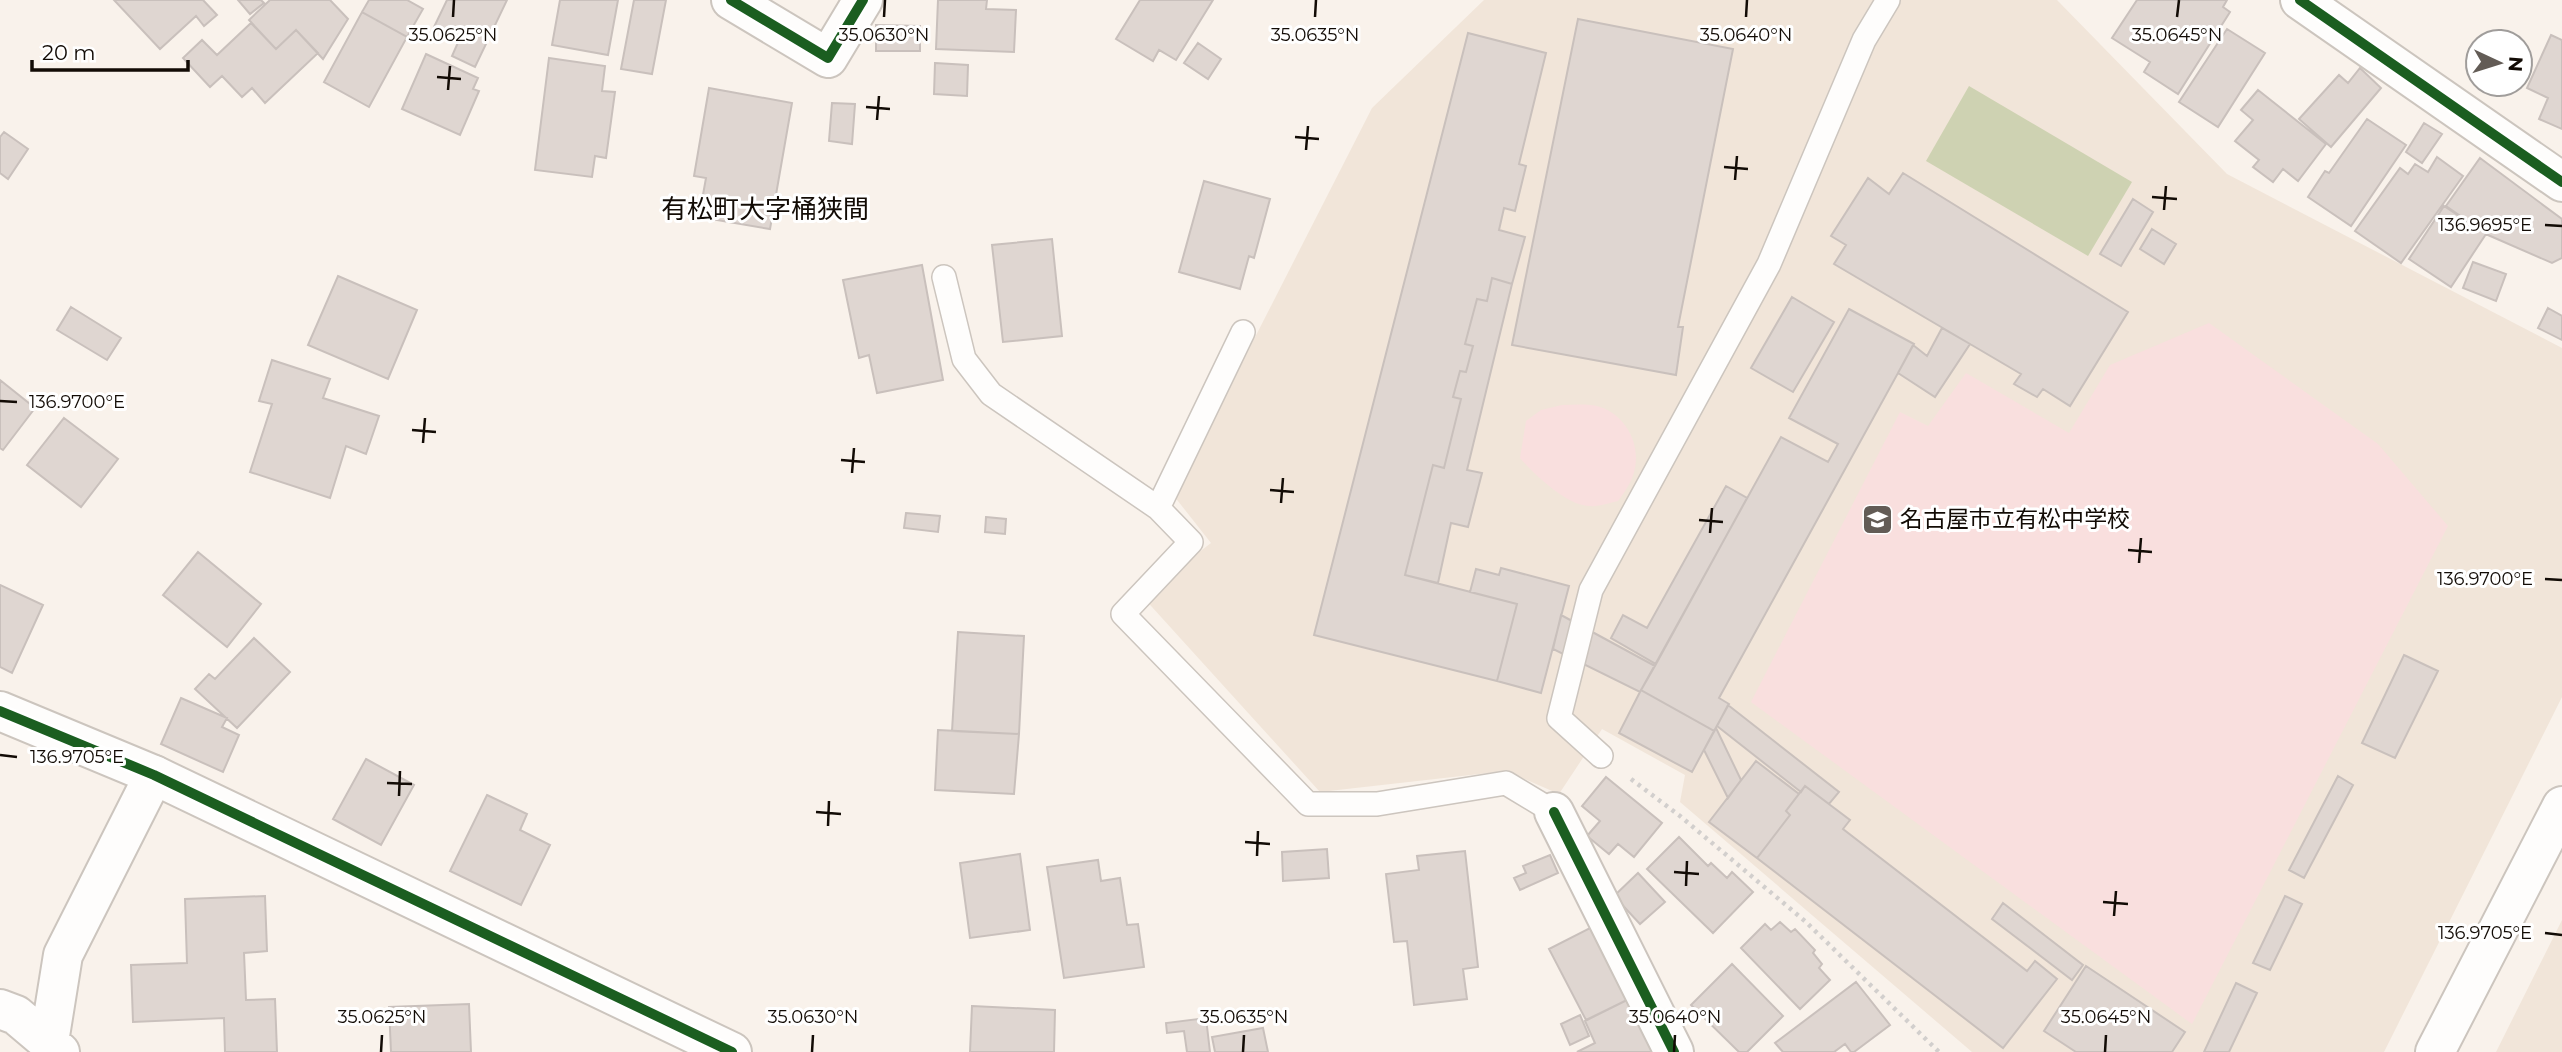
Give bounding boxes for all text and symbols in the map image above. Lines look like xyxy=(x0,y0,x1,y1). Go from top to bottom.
text: 35.0625°N xyxy=(409,24,497,46)
text: 35.0630°N xyxy=(839,24,929,46)
text: 35.0635°N xyxy=(1271,24,1359,46)
text: 35.0640°N xyxy=(1700,24,1792,46)
text: 35.0645°N xyxy=(2132,24,2222,46)
scale bar xyxy=(32,28,187,72)
north arrow xyxy=(2464,28,2534,98)
text: 20 m xyxy=(42,40,96,65)
text: N xyxy=(2503,56,2527,73)
district label: 有松町大字桶狭間 xyxy=(661,193,869,225)
text: 136.9695°E xyxy=(2438,214,2532,236)
text: 136.9700°E xyxy=(29,391,125,413)
school or university icon: 名古屋市立有松中学校 xyxy=(1860,502,1894,536)
place label: 名古屋市立有松中学校 xyxy=(1900,505,2130,533)
text: 136.9700°E xyxy=(2437,568,2533,590)
text: 136.9705°E xyxy=(30,746,124,768)
text: 136.9705°E xyxy=(2438,922,2532,944)
text: 35.0625°N xyxy=(338,1006,426,1028)
text: 35.0630°N xyxy=(768,1006,858,1028)
text: 35.0635°N xyxy=(1200,1006,1288,1028)
text: 35.0640°N xyxy=(1629,1006,1721,1028)
text: 35.0645°N xyxy=(2061,1006,2151,1028)

